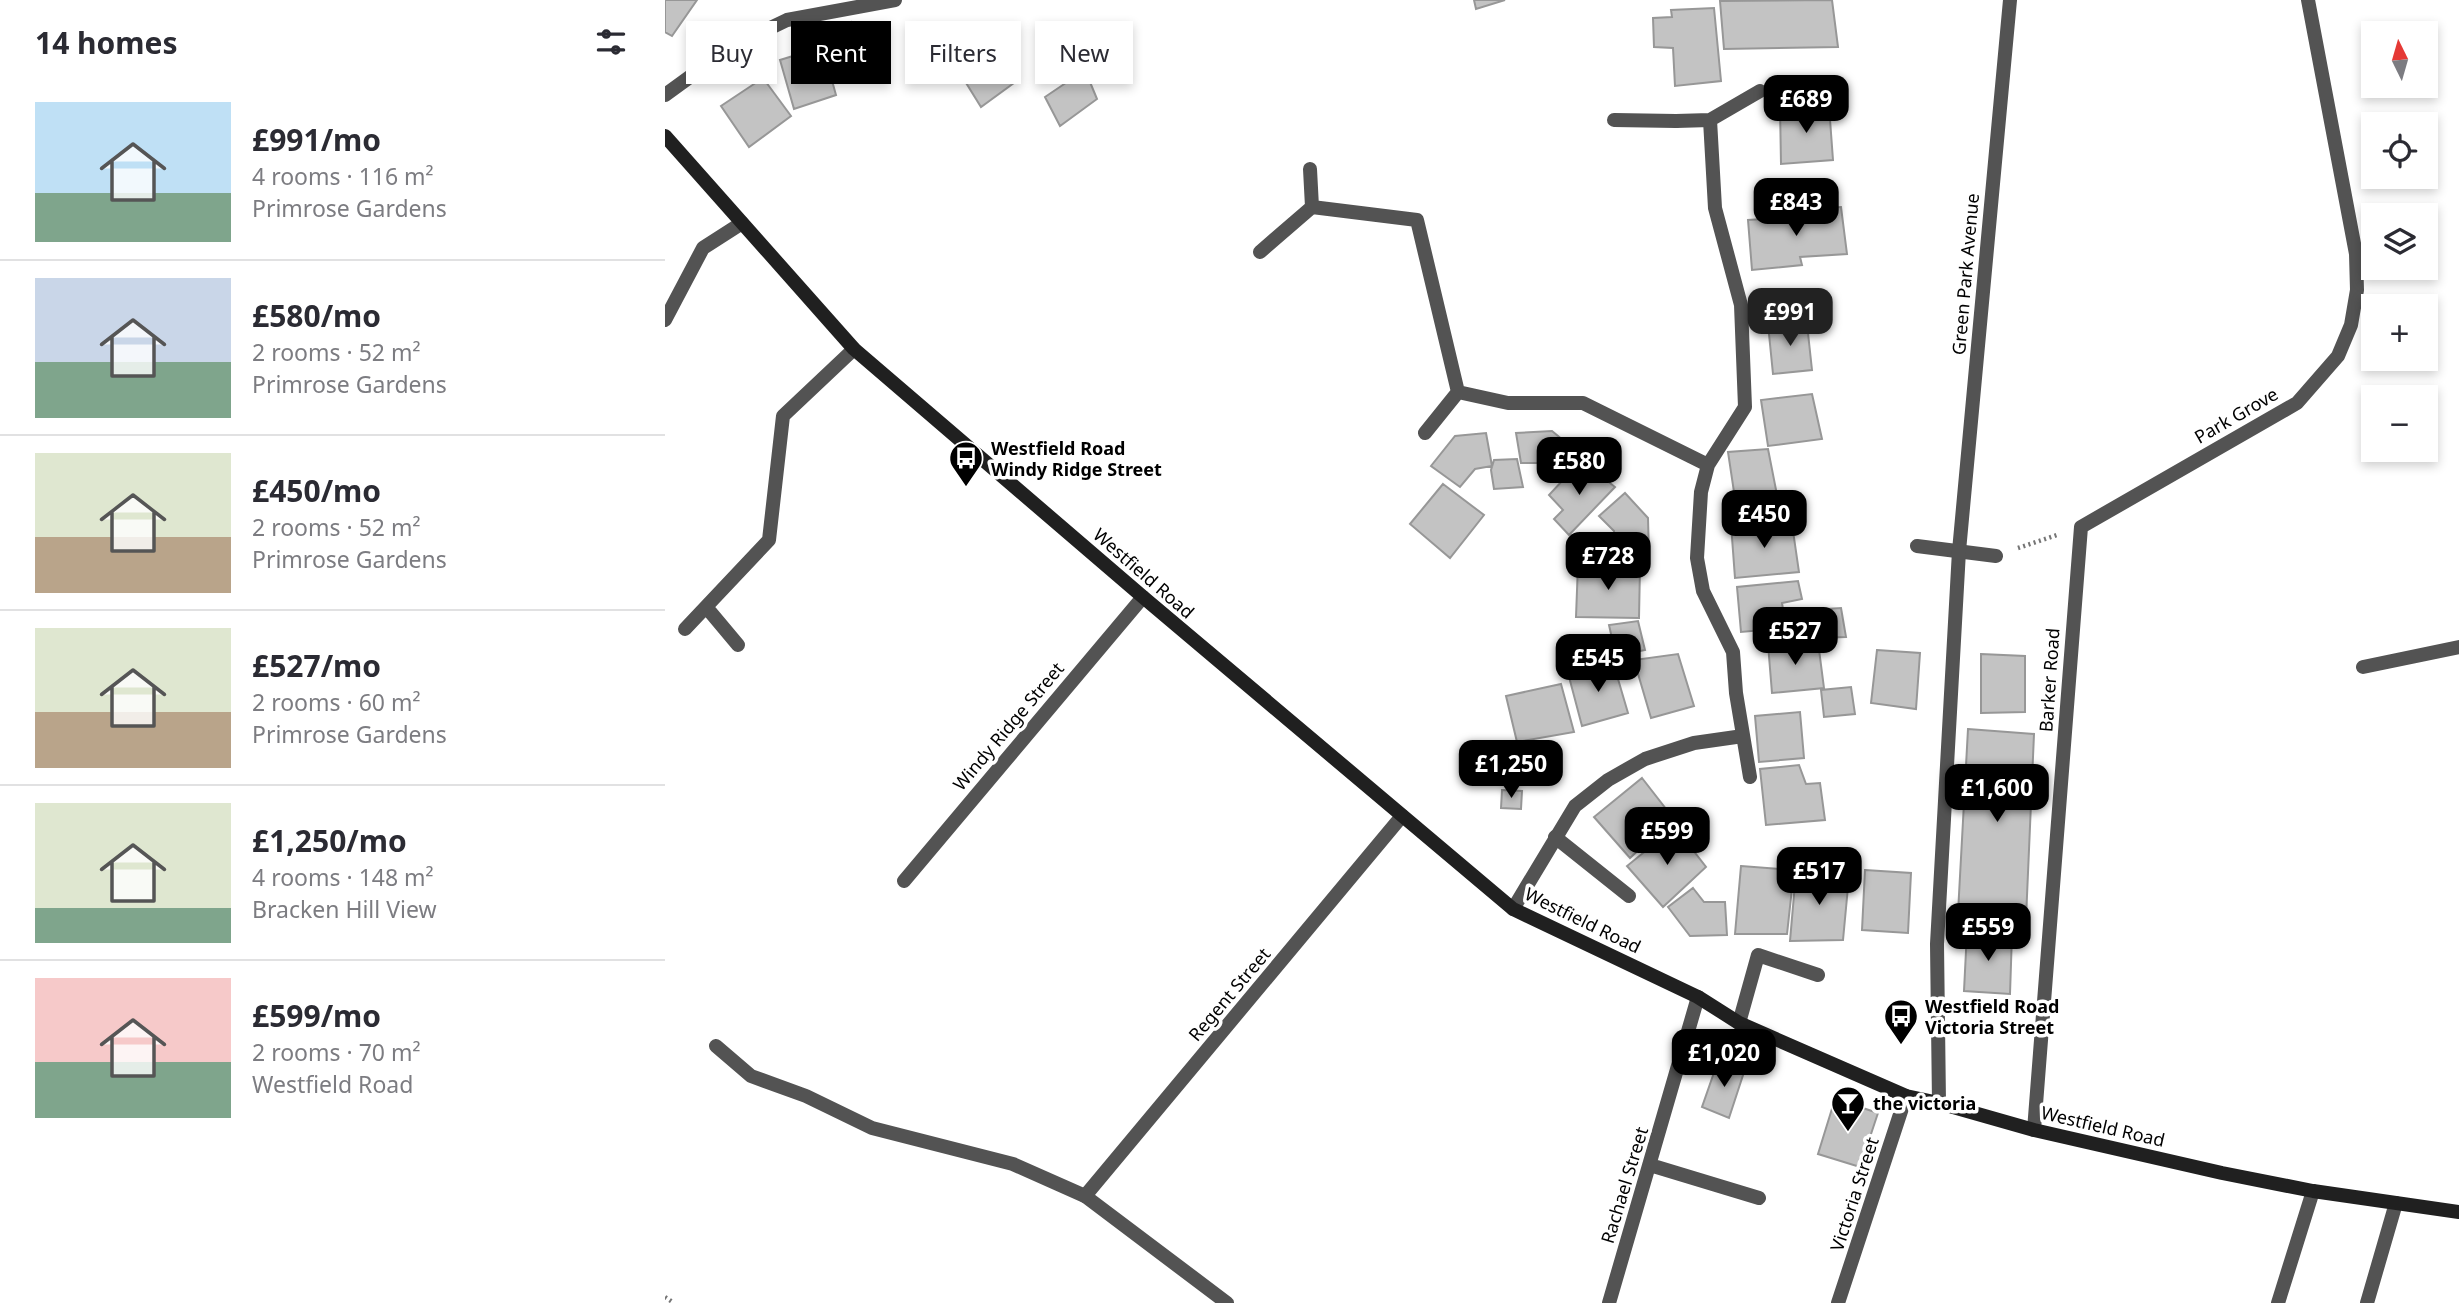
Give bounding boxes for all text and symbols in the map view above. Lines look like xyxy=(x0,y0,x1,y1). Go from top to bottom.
chip: Buy xyxy=(686,21,777,84)
chip: Rent xyxy=(791,21,891,84)
chip: Filters xyxy=(905,21,1021,84)
chip: New xyxy=(1035,21,1133,84)
north arrow xyxy=(2361,21,2438,98)
map controls xyxy=(2361,21,2438,462)
text: 14 homes xyxy=(35,22,178,63)
icon: filters xyxy=(592,23,630,61)
pin: £689 xyxy=(1765,76,1847,135)
text: £689 xyxy=(1780,82,1832,114)
button: locate xyxy=(2361,112,2438,189)
text: £991/mo xyxy=(252,119,381,160)
icon: home xyxy=(91,130,175,214)
text: 4 rooms · 116 m² xyxy=(252,160,434,192)
pin: £843 xyxy=(1755,178,1837,238)
text: £843 xyxy=(1770,185,1822,217)
text: Primrose Gardens xyxy=(252,192,447,224)
street label: Green Park Avenue xyxy=(1946,192,1984,356)
button: layers xyxy=(2361,203,2438,280)
pin: £991 xyxy=(1749,288,1831,348)
button: + xyxy=(2361,294,2438,371)
text: £580/mo xyxy=(252,295,381,336)
text: £991 xyxy=(1764,295,1816,327)
icon: home xyxy=(91,306,175,390)
text: 2 rooms · 52 m² xyxy=(252,336,421,368)
text: Primrose Gardens xyxy=(252,368,447,400)
street label: Park Grove xyxy=(2190,381,2282,449)
button: − xyxy=(2361,385,2438,462)
place label: Westfield Road Windy Ridge Street xyxy=(991,436,1162,481)
pin: £580 xyxy=(1538,438,1620,497)
bus stop icon: Westfield Road Windy Ridge Street xyxy=(947,439,985,488)
text: £580 xyxy=(1553,444,1605,476)
text: £450/mo xyxy=(252,470,381,511)
icon: home xyxy=(91,481,175,565)
pin: £450 xyxy=(1723,490,1805,550)
text: £450 xyxy=(1738,497,1790,529)
text: 2 rooms · 52 m² xyxy=(252,511,421,543)
street label: Westfield Road xyxy=(1088,523,1200,623)
pin: £728 xyxy=(1567,532,1649,592)
text: £728 xyxy=(1582,539,1634,571)
text: Primrose Gardens xyxy=(252,543,447,575)
pin: £527 xyxy=(1754,608,1836,667)
text: £527 xyxy=(1769,614,1821,646)
street label: Barker Road xyxy=(2033,627,2065,733)
pin: £545 xyxy=(1557,634,1639,694)
text: £545 xyxy=(1572,641,1624,673)
text: £527/mo xyxy=(252,645,381,686)
icon: home xyxy=(91,656,175,740)
street label: Windy Ridge Street xyxy=(947,656,1069,795)
text: 2 rooms · 60 m² xyxy=(252,686,421,718)
text: Primrose Gardens xyxy=(252,718,447,750)
pin: £1,250 xyxy=(1454,740,1568,800)
text: £1,250 xyxy=(1475,747,1547,779)
pin: £1,600 xyxy=(1940,764,2054,824)
text: £1,600 xyxy=(1961,771,2033,803)
pin: £599 xyxy=(1626,808,1708,867)
text: £599 xyxy=(1641,814,1693,846)
text: £1,250/mo xyxy=(252,820,407,861)
icon: home xyxy=(91,831,175,915)
pin: £517 xyxy=(1778,848,1860,907)
text: £517 xyxy=(1793,854,1845,886)
text: 4 rooms · 148 m² xyxy=(252,861,434,893)
street label: Westfield Road xyxy=(1521,882,1645,958)
text: Bracken Hill View xyxy=(252,893,437,925)
pin: £559 xyxy=(1947,904,2029,963)
text: £559 xyxy=(1962,910,2014,942)
street label: Regent Street xyxy=(1183,942,1276,1046)
place label: Westfield Road Victoria Street xyxy=(1925,994,2059,1039)
text: £599/mo xyxy=(252,995,381,1036)
bus stop icon: Westfield Road Victoria Street xyxy=(1882,997,1920,1046)
icon: home xyxy=(91,1006,175,1090)
pin: £1,020 xyxy=(1667,1030,1781,1089)
text: 2 rooms · 70 m² xyxy=(252,1036,421,1068)
text: £1,020 xyxy=(1688,1036,1760,1068)
text: Westfield Road xyxy=(252,1068,413,1100)
bar icon: the victoria xyxy=(1829,1084,1867,1133)
place label: the victoria xyxy=(1873,1091,1976,1115)
street label: Westfield Road xyxy=(2039,1100,2167,1152)
street label: Rachael Street xyxy=(1595,1123,1653,1246)
street label: Victoria Street xyxy=(1824,1133,1884,1254)

